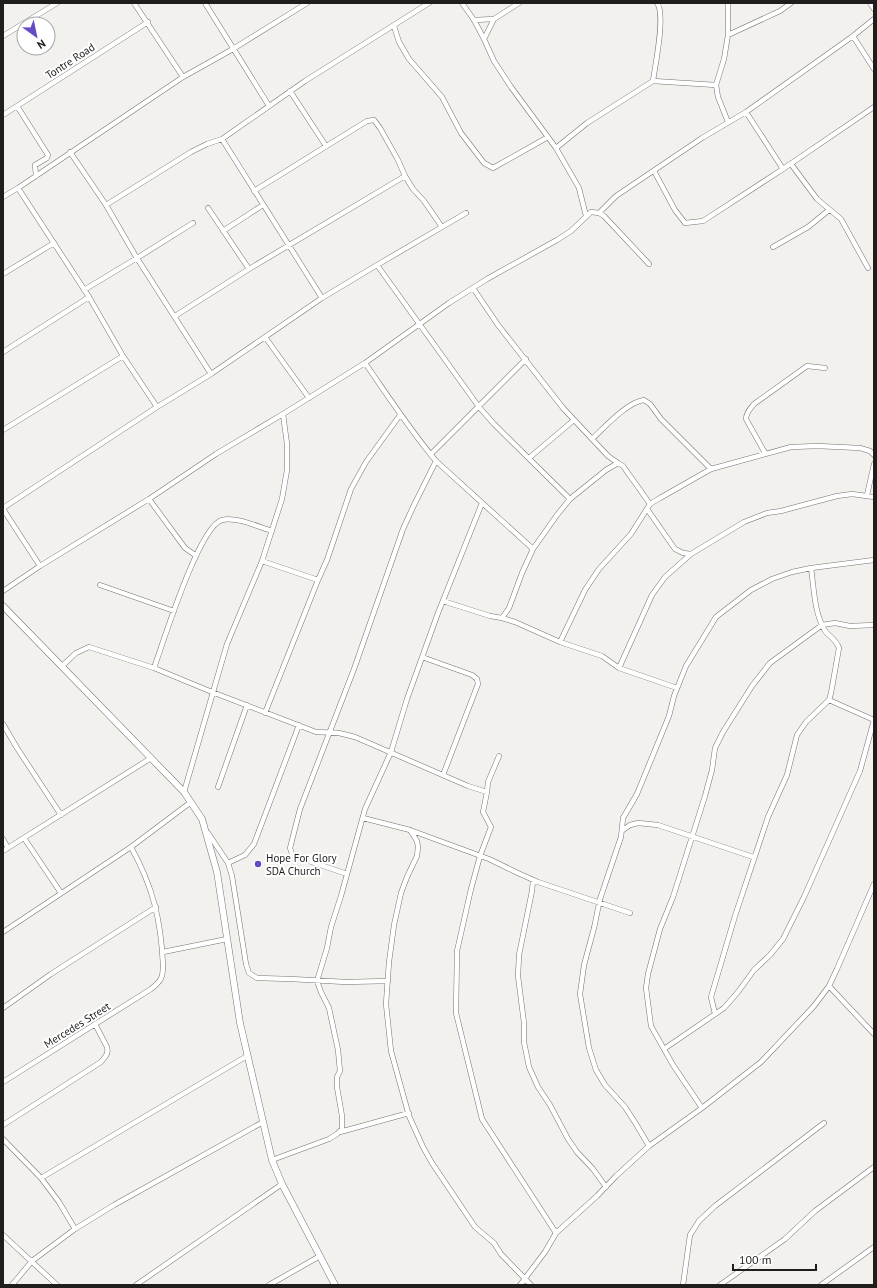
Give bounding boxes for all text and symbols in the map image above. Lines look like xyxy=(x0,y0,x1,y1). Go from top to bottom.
north arrow xyxy=(16,16,56,56)
text: N xyxy=(35,37,48,52)
street label: Tontre Road xyxy=(43,40,97,82)
place label: Hope For Glory SDA Church xyxy=(266,851,338,878)
marker: Hope For Glory SDA Church xyxy=(253,859,263,869)
street label: Mercedes Street xyxy=(41,999,113,1051)
scale bar xyxy=(733,1246,816,1272)
text: 100 m xyxy=(739,1252,772,1267)

